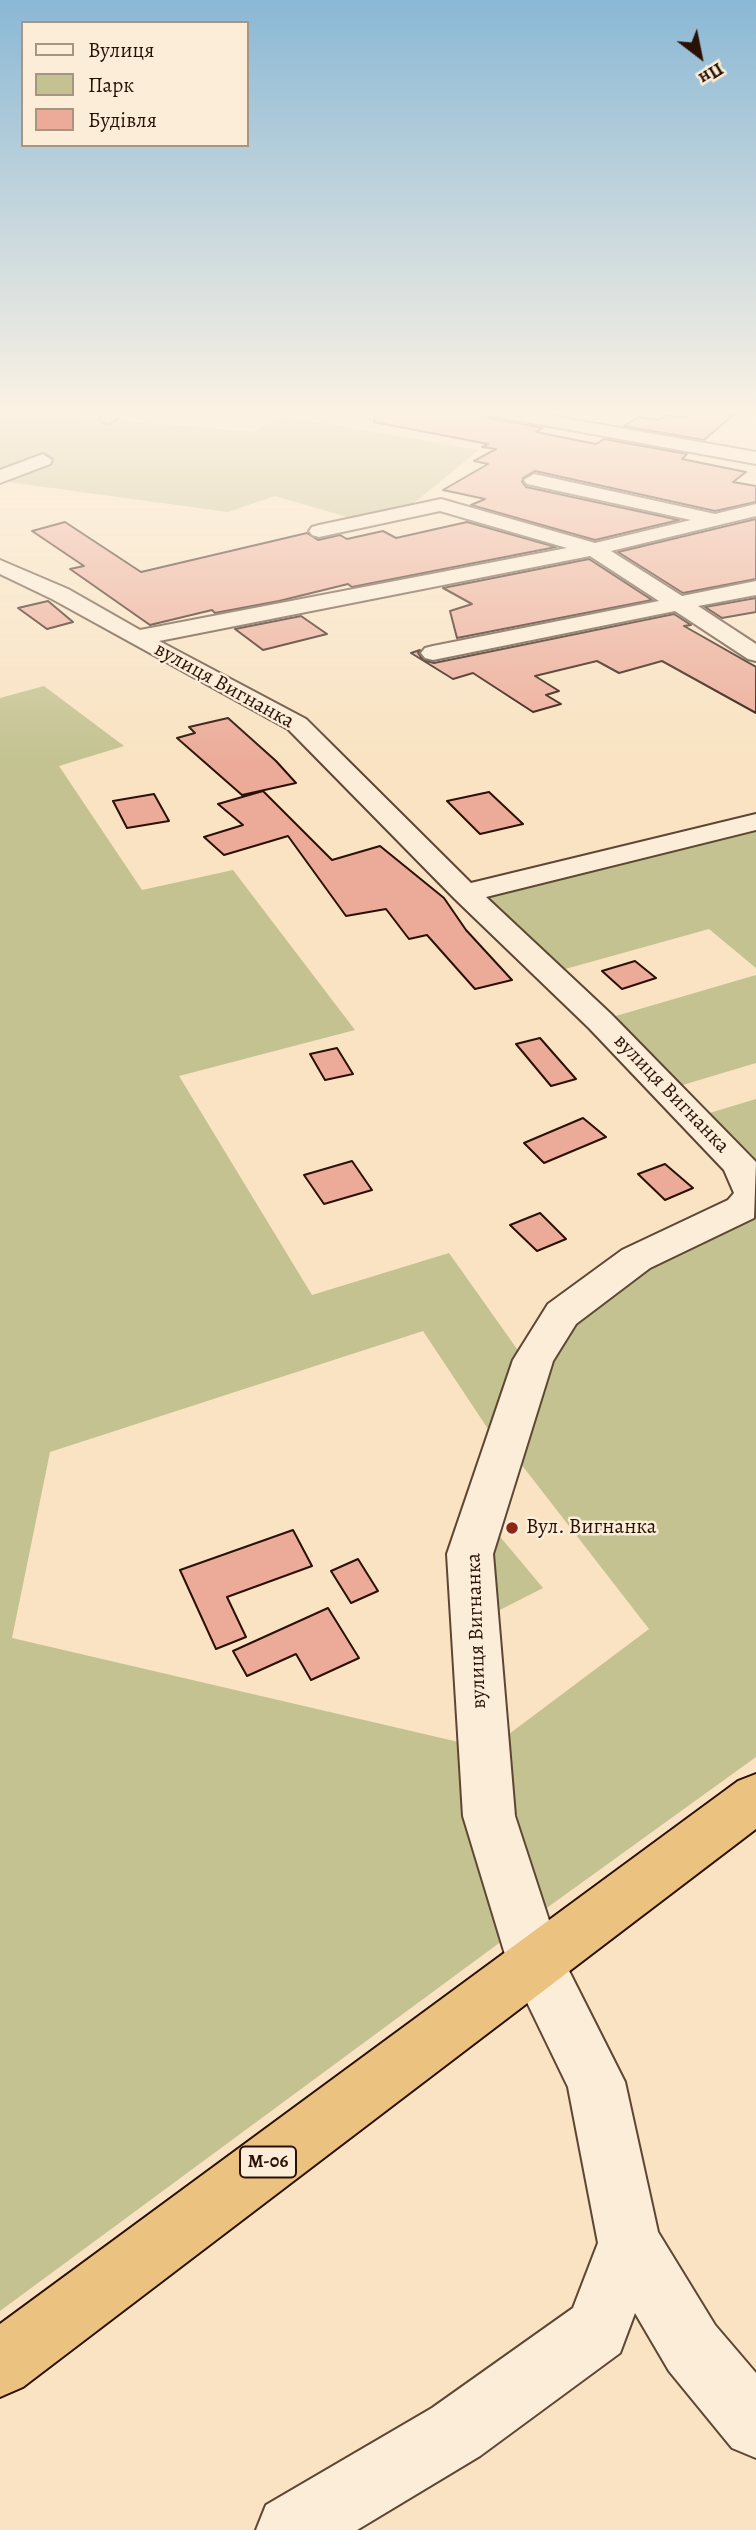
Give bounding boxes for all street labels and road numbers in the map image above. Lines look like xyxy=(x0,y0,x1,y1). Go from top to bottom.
street label: вулиця Вигнанка xyxy=(150,637,298,735)
street label: вулиця Вигнанка xyxy=(608,1029,734,1159)
street label: вулиця Вигнанка xyxy=(462,1553,492,1709)
road number: М-06 xyxy=(240,2146,296,2178)

